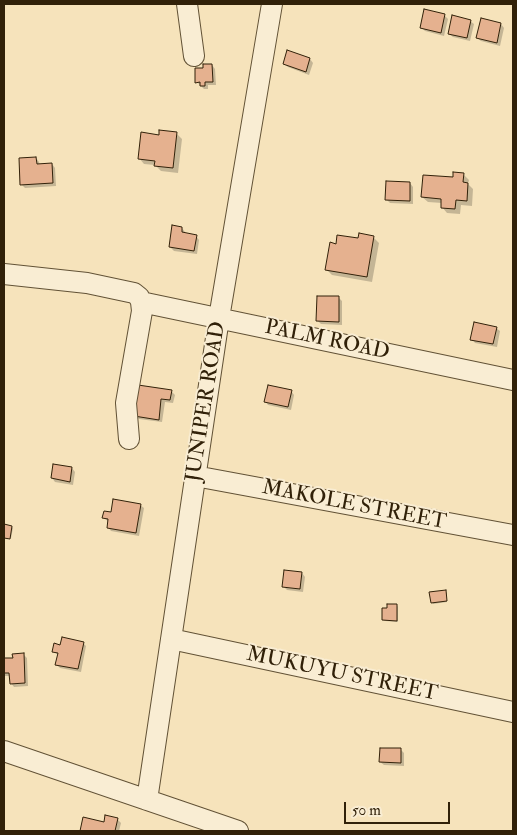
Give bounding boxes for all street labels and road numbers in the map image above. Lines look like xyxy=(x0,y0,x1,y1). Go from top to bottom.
street label: PALM ROAD xyxy=(262,315,392,367)
street label: JUNIPER ROAD xyxy=(182,320,232,484)
street label: MAKOLE STREET xyxy=(260,476,448,536)
street label: MUKUYU STREET xyxy=(244,642,440,708)

